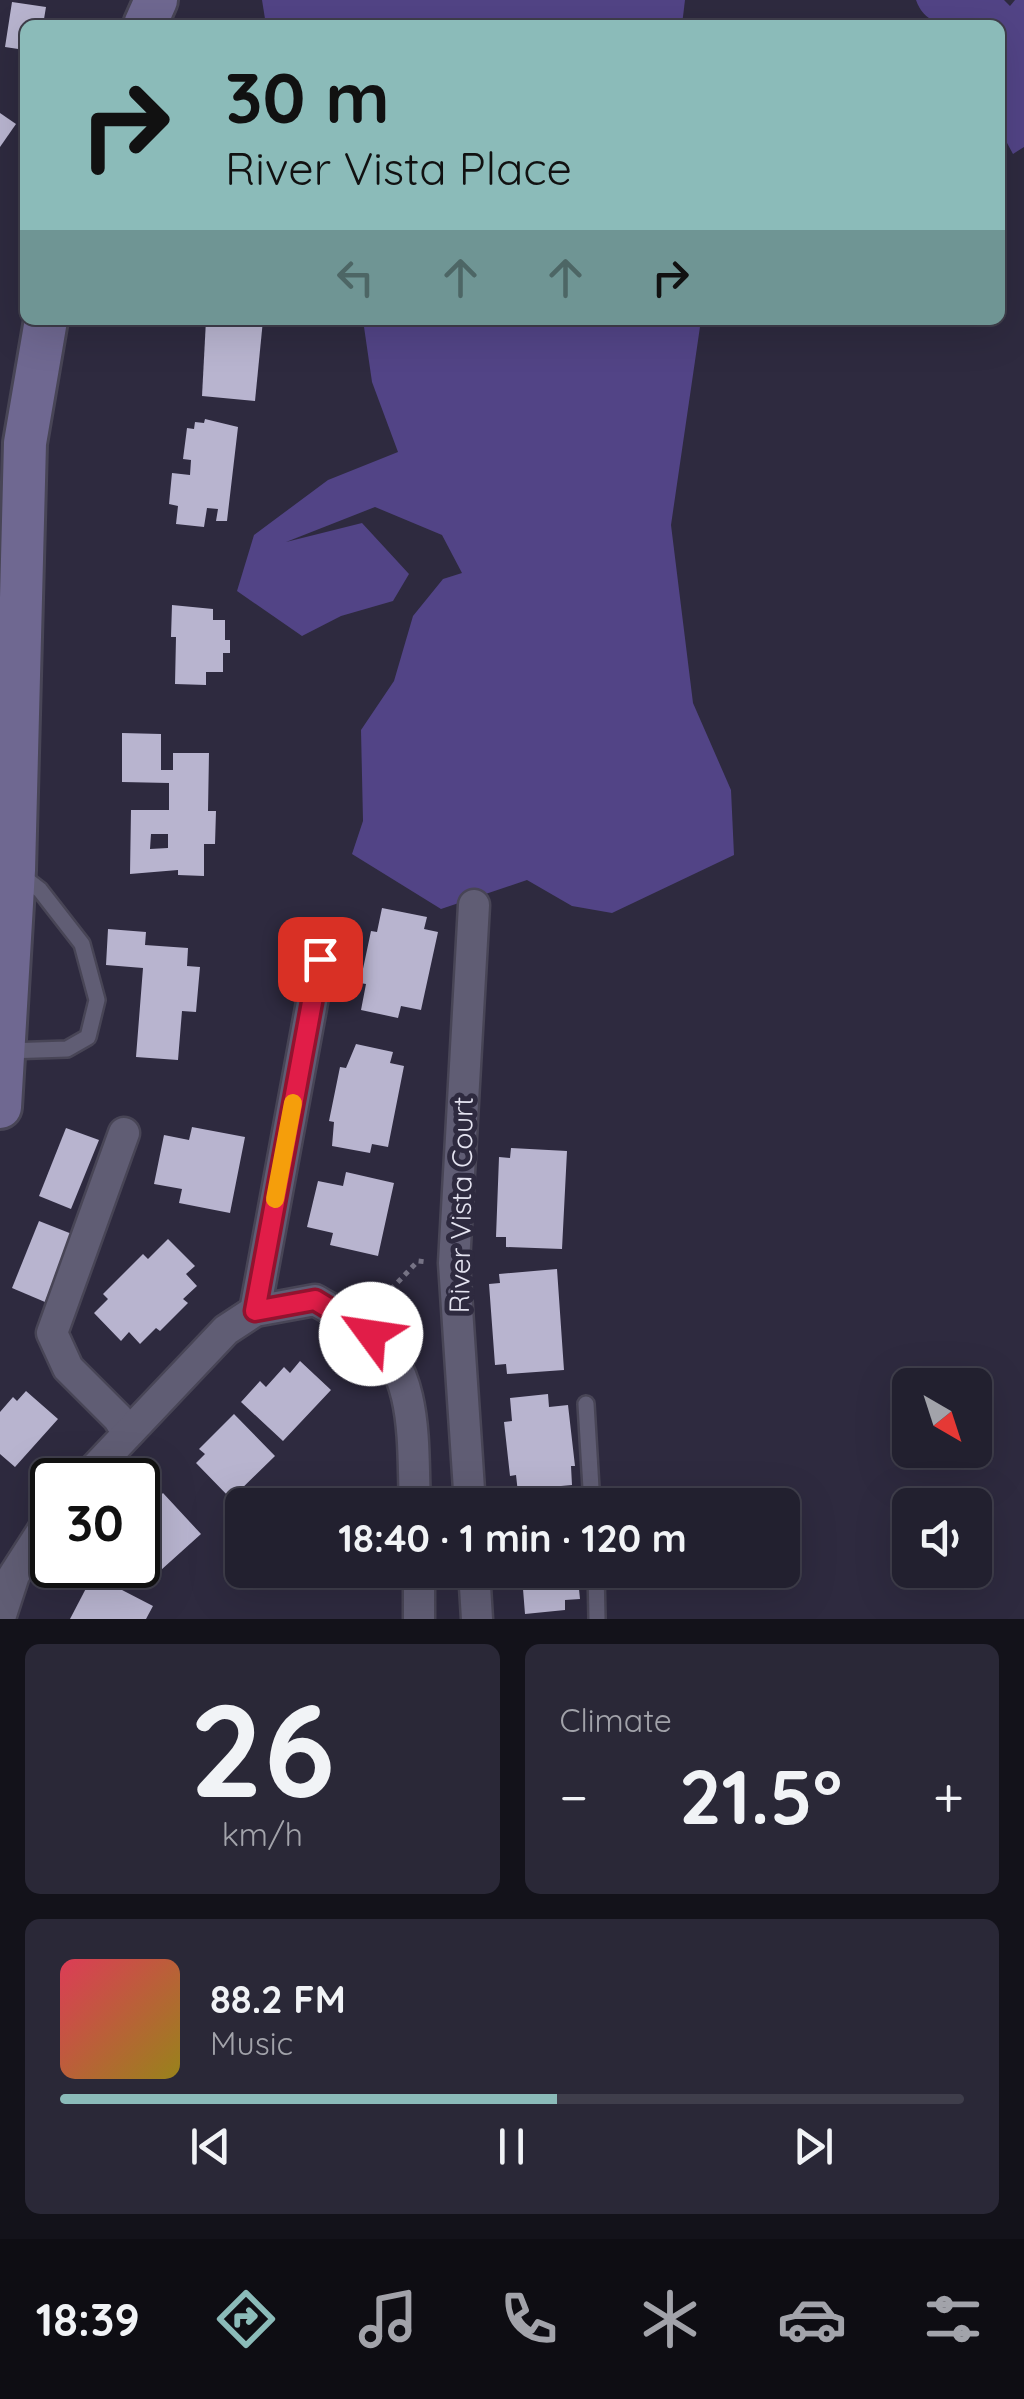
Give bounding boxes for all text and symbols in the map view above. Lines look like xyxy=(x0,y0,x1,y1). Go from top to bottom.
text: 30 m xyxy=(225,53,390,141)
icon: right xyxy=(60,60,190,190)
text: River Vista Place xyxy=(225,140,572,196)
icon: left xyxy=(328,250,383,305)
icon: ahead xyxy=(433,250,488,305)
icon: ahead xyxy=(538,250,593,305)
icon: right xyxy=(643,250,698,305)
pin xyxy=(278,917,363,1002)
icon: arrive xyxy=(293,932,348,987)
street label: River Vista Court xyxy=(441,1096,480,1314)
position arrow xyxy=(319,1282,423,1386)
north arrow xyxy=(892,1368,992,1468)
map controls xyxy=(892,1368,992,1588)
speed limit sign: 30 xyxy=(30,1458,160,1588)
button: sound xyxy=(892,1488,992,1588)
text: 18:40 · 1 min · 120 m xyxy=(338,1514,687,1562)
text: 26 xyxy=(189,1667,335,1830)
text: Climate xyxy=(560,1700,672,1740)
text: 21.5° xyxy=(679,1749,842,1843)
text: − xyxy=(560,1762,588,1831)
text: + xyxy=(933,1762,964,1831)
text: km/h xyxy=(222,1814,303,1854)
text: 88.2 FM xyxy=(210,1975,346,2023)
text: Music xyxy=(210,2023,293,2063)
icon: previous xyxy=(183,2119,238,2174)
icon: pause xyxy=(484,2119,539,2174)
icon: next xyxy=(786,2119,841,2174)
icon: directions xyxy=(211,2284,281,2354)
icon: music xyxy=(353,2284,423,2354)
icon: phone xyxy=(494,2284,564,2354)
icon: climate xyxy=(635,2284,705,2354)
icon: car xyxy=(777,2284,847,2354)
icon: filters xyxy=(918,2284,988,2354)
text: 18:39 xyxy=(36,2291,140,2347)

